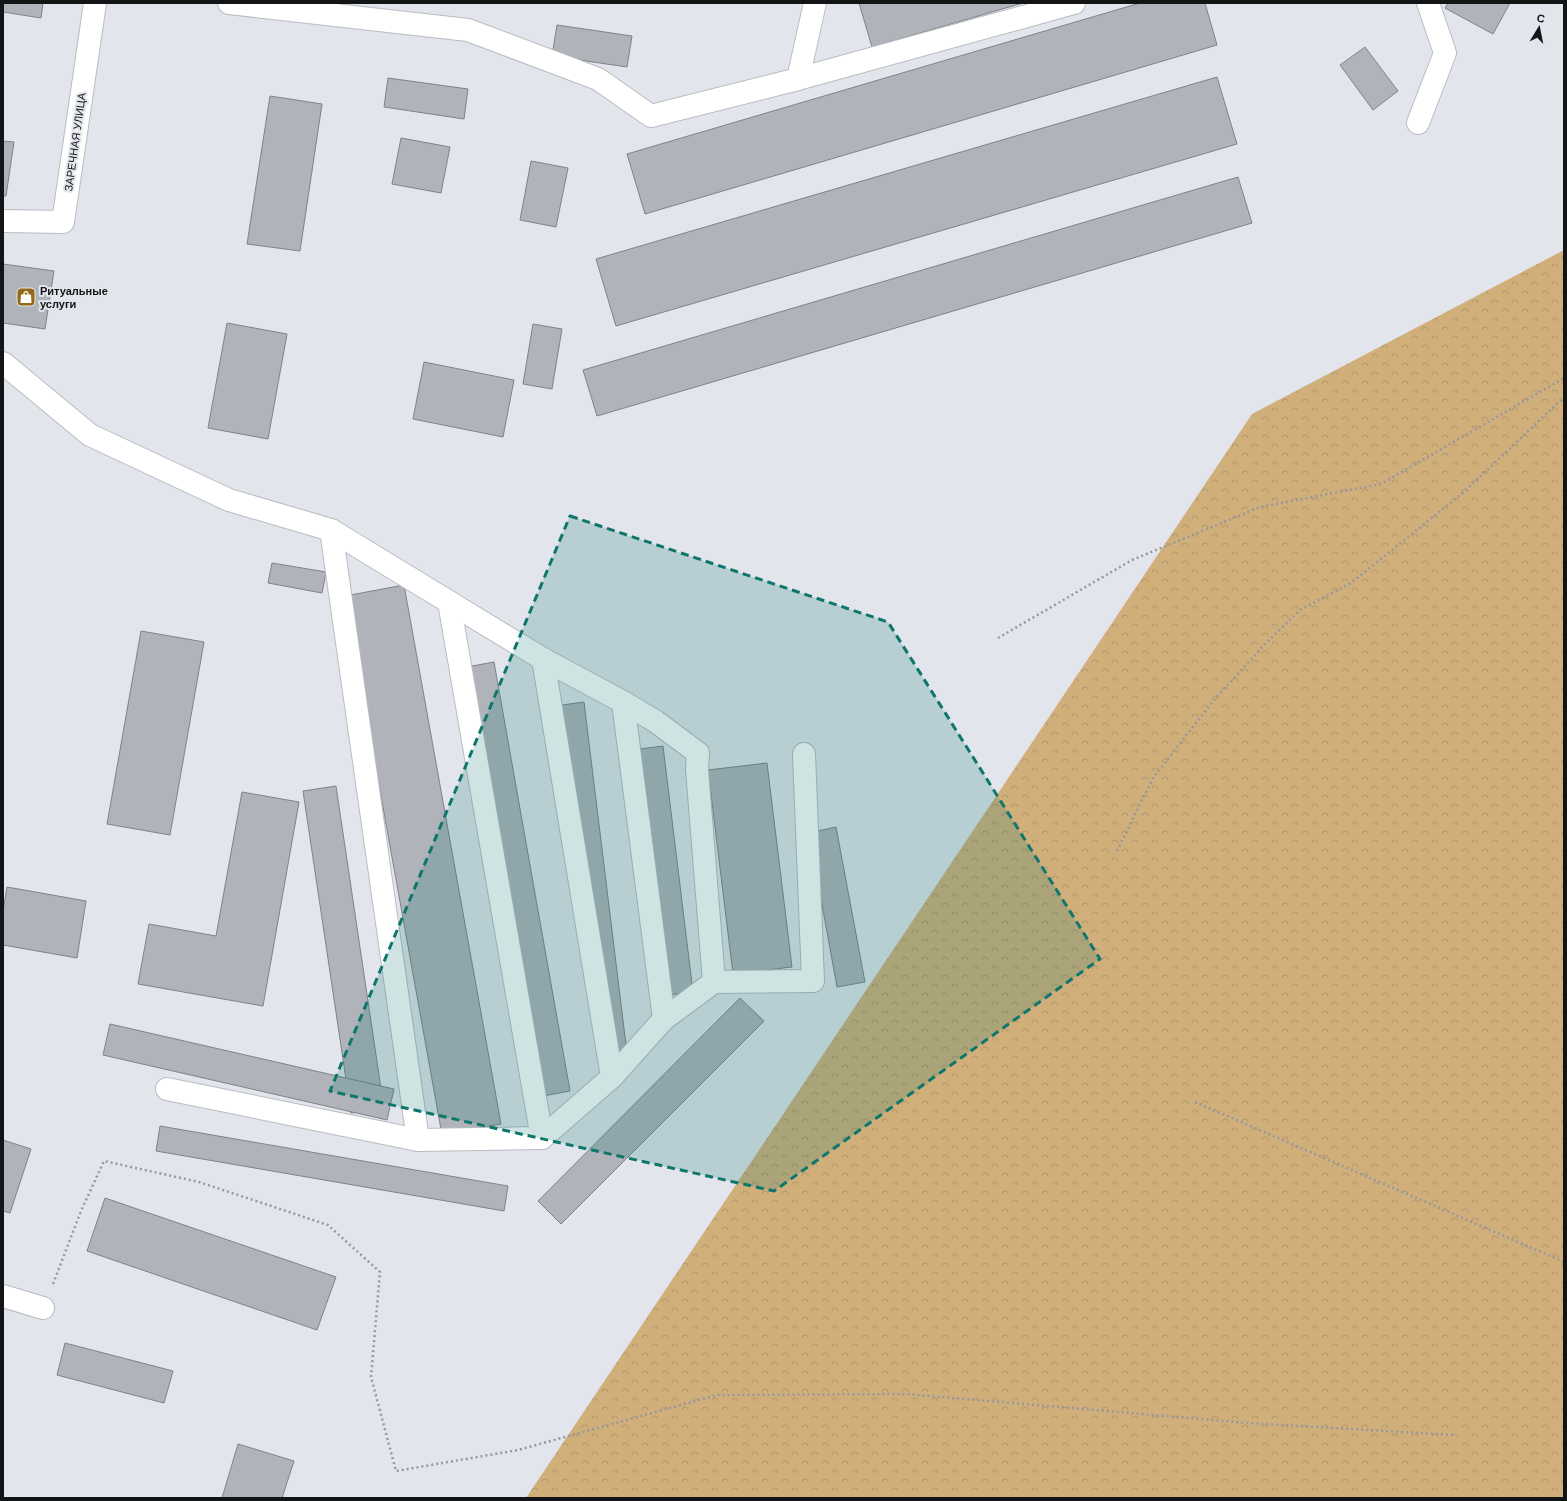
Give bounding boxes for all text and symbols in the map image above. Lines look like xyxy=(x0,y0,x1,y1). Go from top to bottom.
north arrow xyxy=(1519,8,1559,48)
text: С xyxy=(1536,12,1546,25)
street label: ЗАРЕЧНАЯ УЛИЦА xyxy=(62,91,88,192)
place label: Ритуальные услуги xyxy=(40,285,108,310)
shop icon: Ритуальные услуги xyxy=(15,286,37,308)

